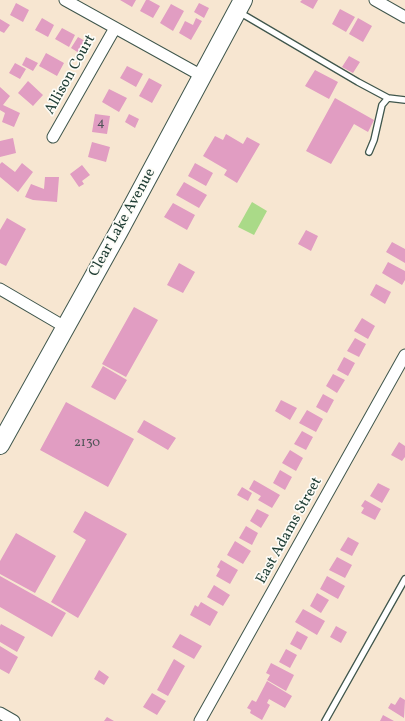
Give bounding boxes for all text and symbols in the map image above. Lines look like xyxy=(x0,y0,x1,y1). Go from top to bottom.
street label: Allison Court xyxy=(42,32,100,118)
house number: 4 xyxy=(97,116,105,132)
street label: Clear Lake Avenue xyxy=(86,166,160,280)
house number: 2130 xyxy=(74,436,100,452)
street label: East Adams Street xyxy=(253,474,327,588)

